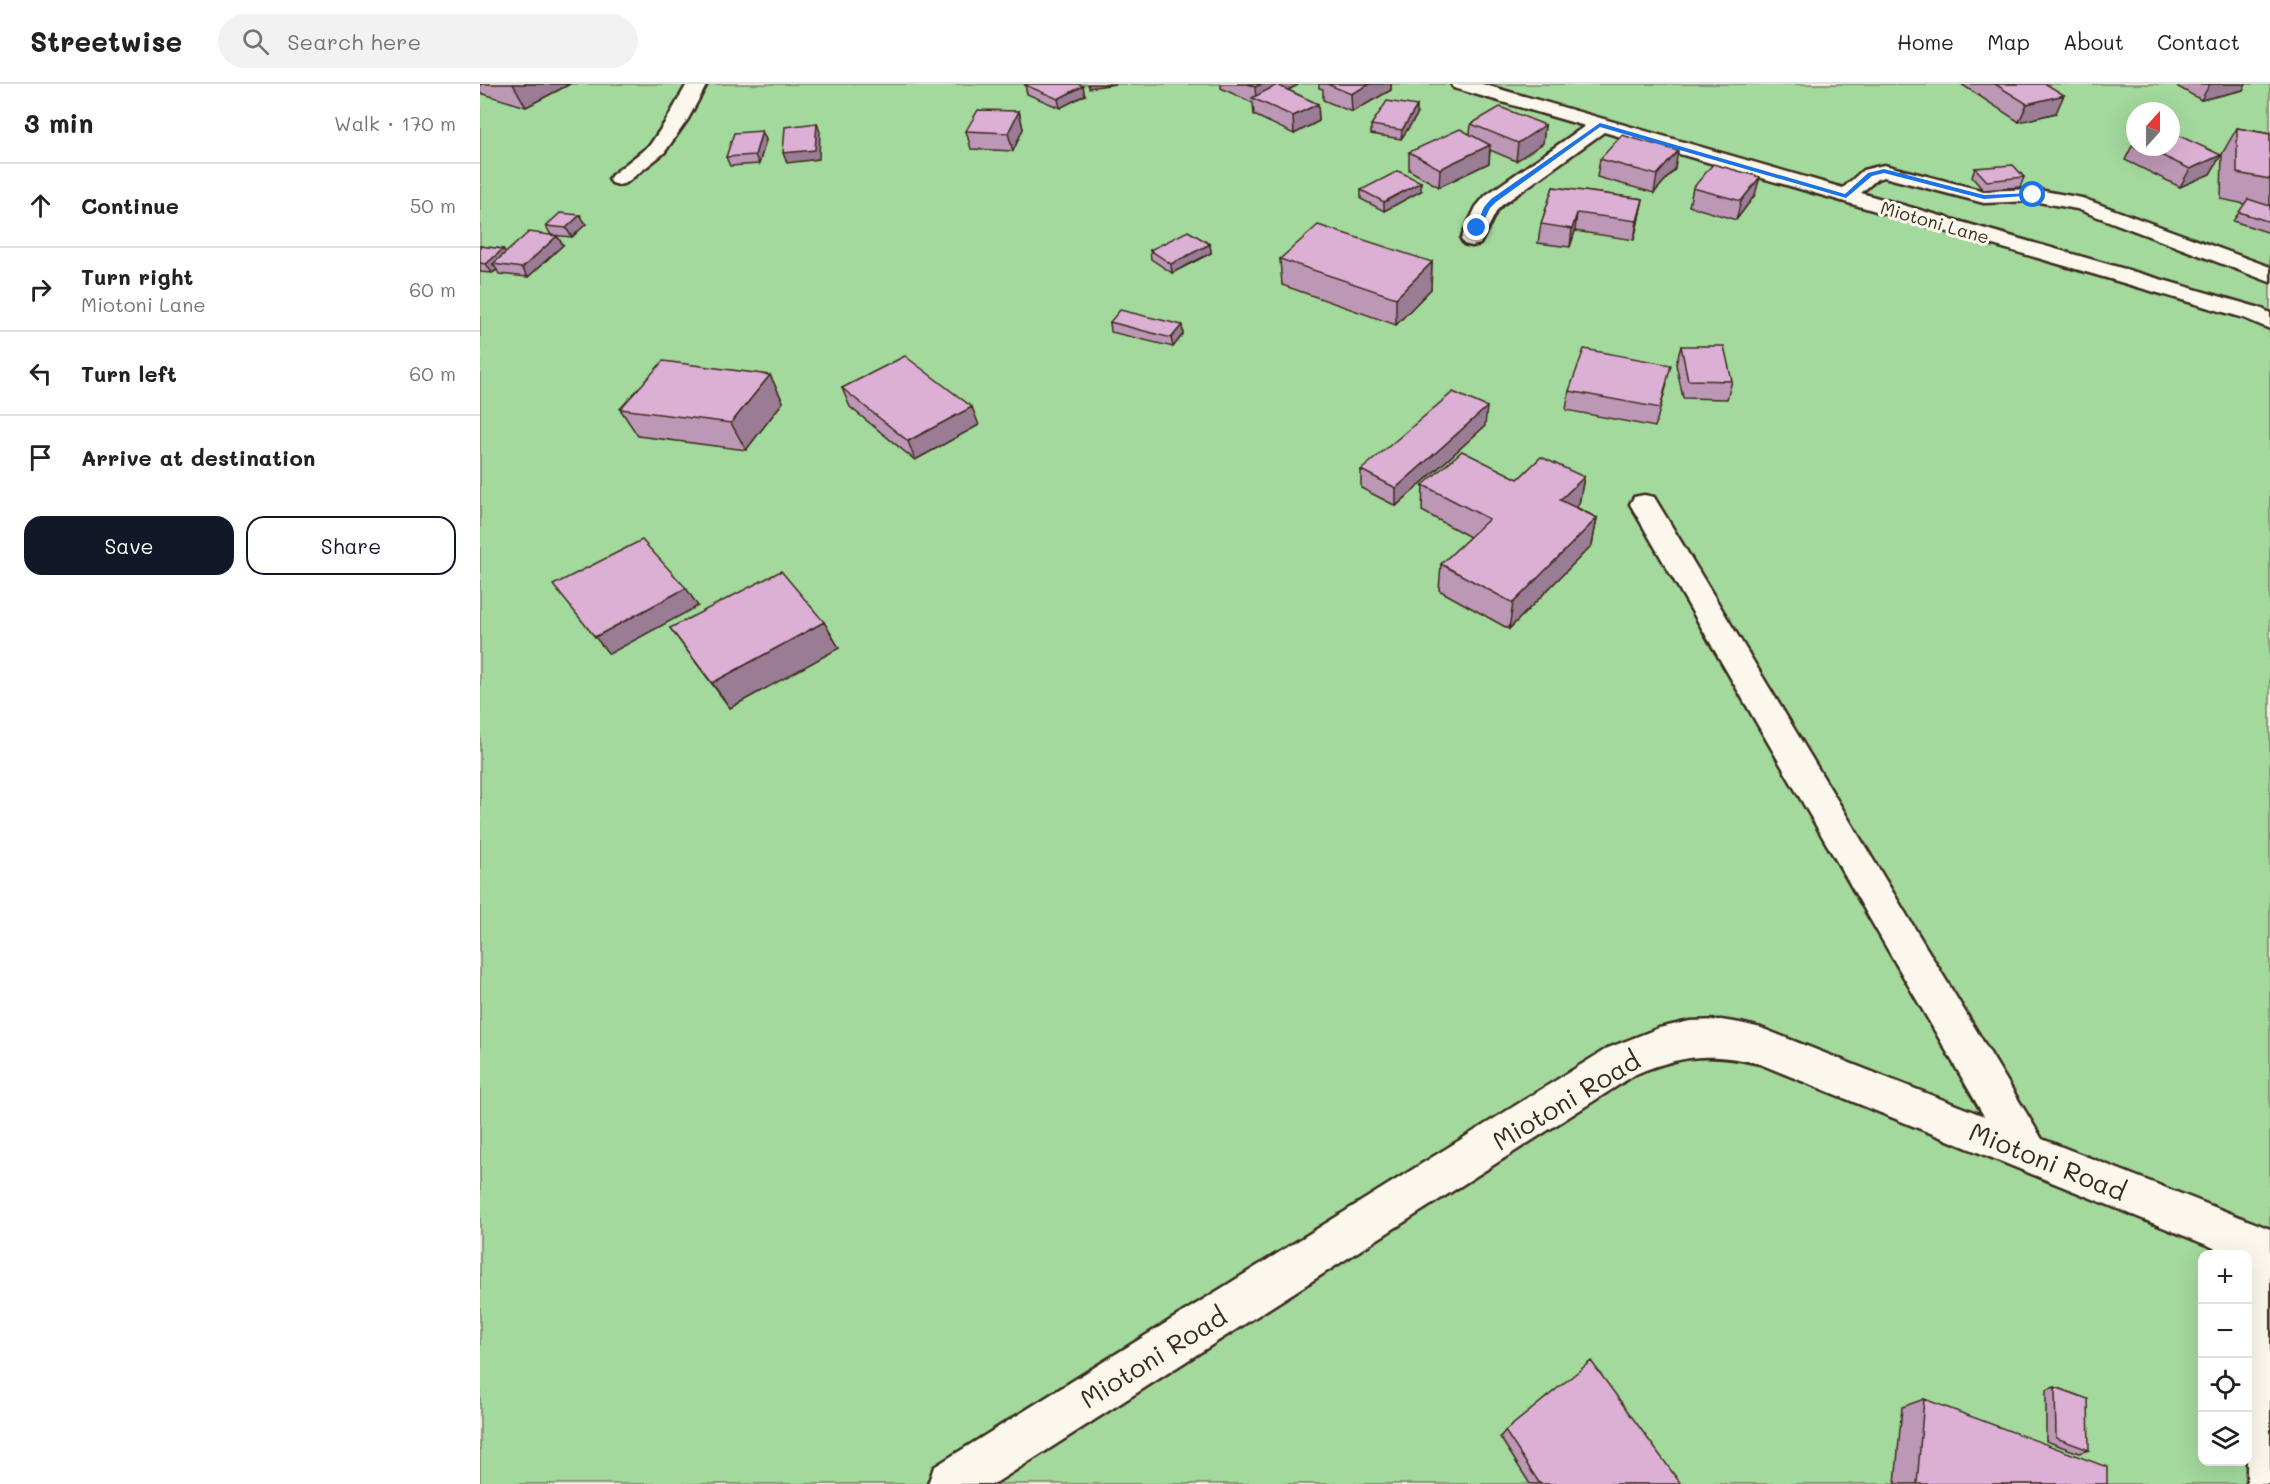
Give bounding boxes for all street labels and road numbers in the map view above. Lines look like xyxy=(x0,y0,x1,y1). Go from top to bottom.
street label: Miotoni Lane xyxy=(1878,195,1992,249)
street label: Miotoni Road xyxy=(1486,1043,1646,1157)
street label: Miotoni Road xyxy=(1964,1114,2132,1208)
street label: Miotoni Road xyxy=(1073,1298,1233,1416)

